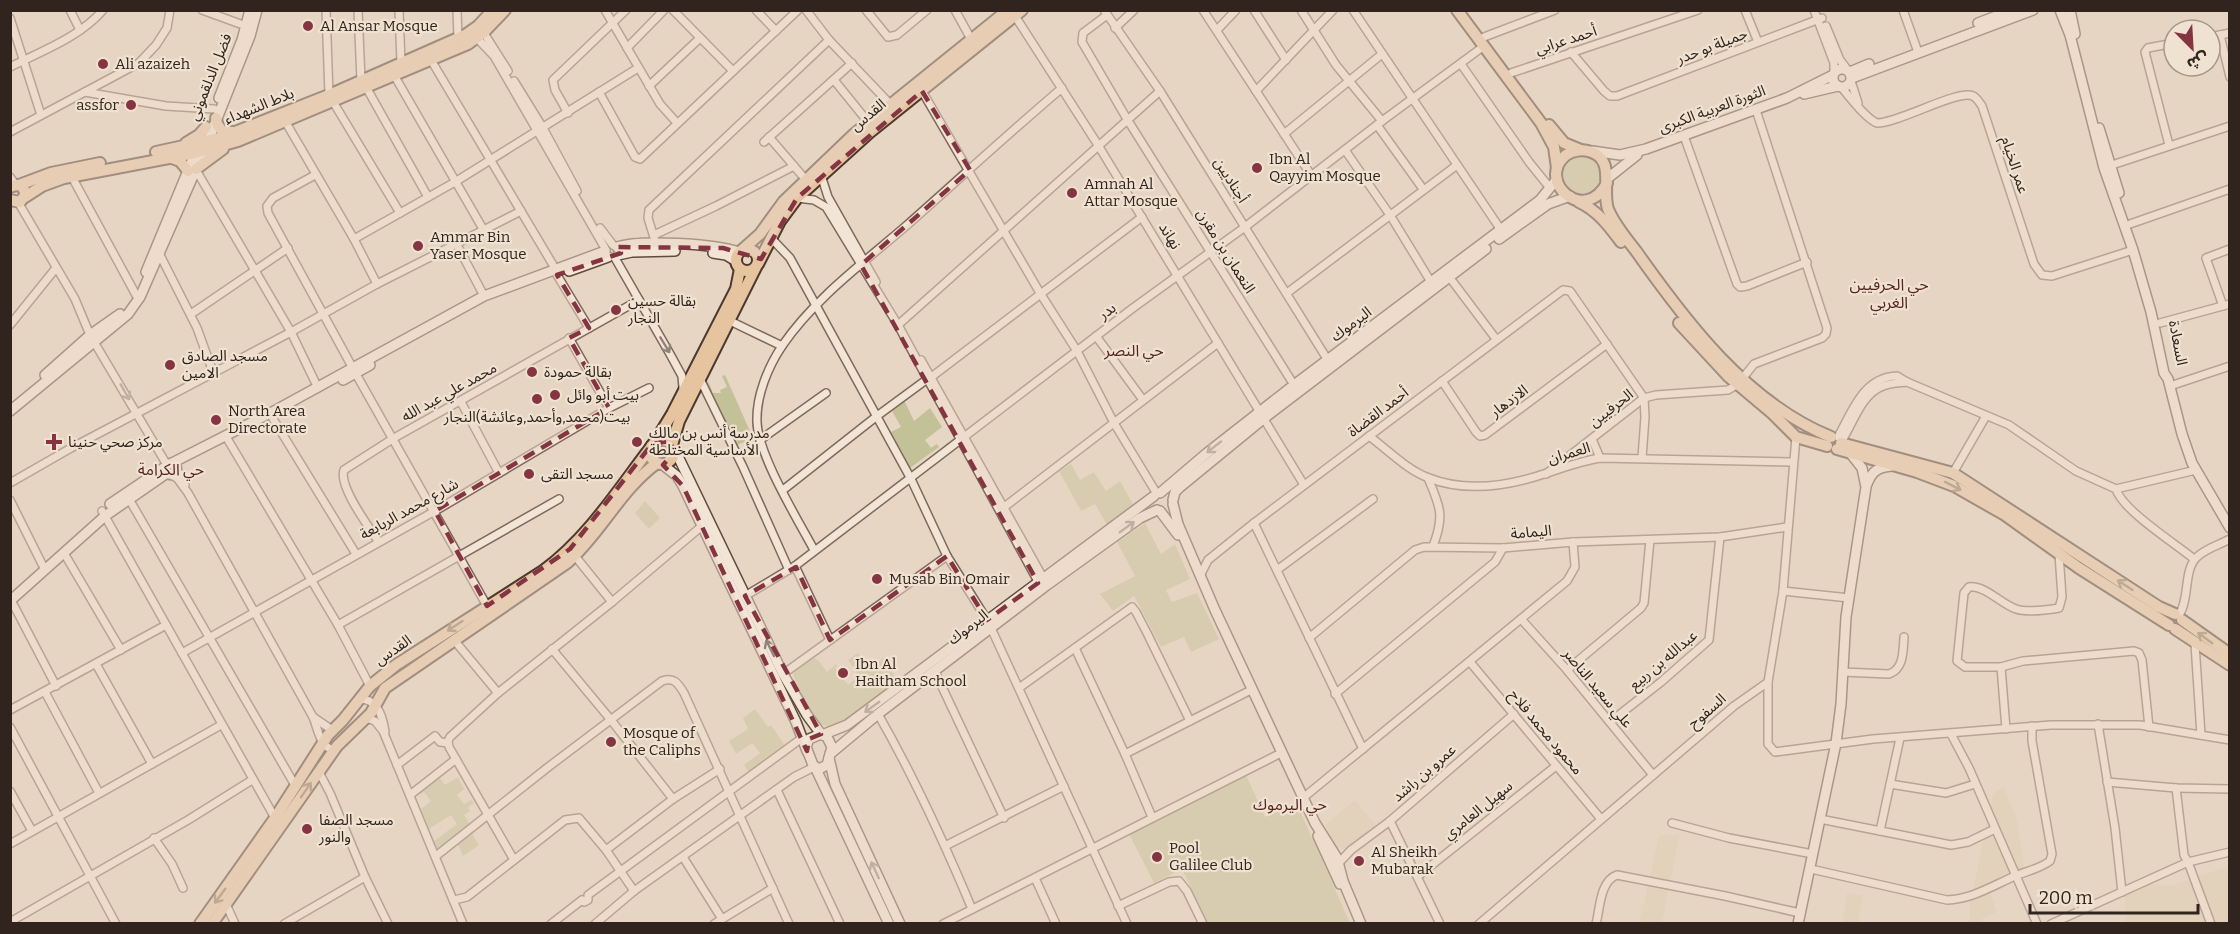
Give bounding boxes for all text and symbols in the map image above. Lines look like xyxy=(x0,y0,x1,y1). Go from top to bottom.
place label: Al Ansar Mosque xyxy=(320,17,438,35)
north arrow xyxy=(2162,18,2222,78)
marker: Al Ansar Mosque xyxy=(301,19,315,33)
street label: أحمد عرابي xyxy=(1533,22,1600,61)
street label: جميلة بو حدر xyxy=(1673,24,1750,68)
street label: فضل الدلقموني xyxy=(184,30,238,124)
text: ش xyxy=(2184,48,2212,74)
place label: Ali azaizeh xyxy=(115,55,191,73)
marker: Ali azaizeh xyxy=(96,57,110,71)
street label: الثورة العربية الكبرى xyxy=(1656,81,1768,137)
street label: بلاط الشهداء xyxy=(222,84,296,128)
street label: القدس xyxy=(847,95,889,135)
place label: assfor xyxy=(76,96,119,114)
marker: assfor xyxy=(124,98,138,112)
street label: عمر الخيام xyxy=(1995,134,2033,197)
place label: Ibn Al Qayyim Mosque xyxy=(1269,150,1381,185)
street label: أجناديين xyxy=(1210,154,1252,206)
marker: Ibn Al Qayyim Mosque xyxy=(1250,161,1264,175)
place label: Amnah Al Attar Mosque xyxy=(1084,175,1178,210)
marker: Amnah Al Attar Mosque xyxy=(1065,186,1079,200)
street label: النعمان بن مقرن xyxy=(1193,205,1259,297)
street label: نهاند xyxy=(1155,219,1185,253)
place label: Ammar Bin Yaser Mosque xyxy=(430,228,527,263)
marker: Ammar Bin Yaser Mosque xyxy=(411,239,425,253)
district label: حي الحرفيين الغربي xyxy=(1849,275,1929,314)
place label: بقالة حسين النجار xyxy=(627,292,696,327)
street label: بدر xyxy=(1094,299,1119,324)
marker: بقالة حسين النجار xyxy=(609,303,623,317)
street label: اليرموك xyxy=(1327,303,1375,345)
street label: السعادة xyxy=(2165,319,2191,367)
one-way arrow xyxy=(659,336,671,353)
district label: حي النصر xyxy=(1103,341,1164,362)
place label: مسجد الصادق الامين xyxy=(182,347,268,382)
marker: مسجد الصادق الامين xyxy=(163,358,177,372)
street label: محمد علي عبد الله xyxy=(398,358,501,428)
place label: بقالة حمودة xyxy=(544,363,612,381)
marker: بقالة حمودة xyxy=(525,365,539,379)
street label: الازدهار xyxy=(1486,381,1532,422)
one-way arrow xyxy=(119,383,131,400)
street label: أحمد القضاة xyxy=(1344,383,1412,441)
street label: الحرفيين xyxy=(1585,385,1637,431)
place label: بيت أبو وائل xyxy=(567,386,639,404)
marker: بيت أبو وائل xyxy=(548,388,562,402)
marker: بيت(محمد,وأحمد,وعائشة)النجار xyxy=(530,392,544,406)
place label: North Area Directorate xyxy=(228,402,307,437)
place label: بيت(محمد,وأحمد,وعائشة)النجار xyxy=(443,408,630,426)
marker: North Area Directorate xyxy=(209,413,223,427)
place label: مدرسة أنس بن مالك الأساسية المختلطة xyxy=(649,424,770,459)
marker: مركز صحي حنينا xyxy=(45,433,63,451)
place label: مركز صحي حنينا xyxy=(68,433,163,453)
marker: مدرسة أنس بن مالك الأساسية المختلطة xyxy=(630,435,644,449)
street label: العمران xyxy=(1546,438,1592,468)
one-way arrow xyxy=(1206,441,1222,454)
district label: حي الكرامة xyxy=(138,460,204,481)
place label: مسجد التقى xyxy=(541,465,614,483)
marker: مسجد التقى xyxy=(522,467,536,481)
street label: شارع محمد الربابعة xyxy=(357,474,463,546)
one-way arrow xyxy=(1943,481,1961,492)
one-way arrow xyxy=(1118,521,1134,533)
street label: اليمامة xyxy=(1510,521,1552,543)
place label: Musab Bin Omair xyxy=(889,570,1010,588)
marker: Musab Bin Omair xyxy=(870,572,884,586)
one-way arrow xyxy=(2117,579,2133,591)
street label: اليرموك xyxy=(944,606,992,648)
one-way arrow xyxy=(447,620,464,633)
street label: عبدالله بن ربيع xyxy=(1625,626,1703,696)
street label: القدس xyxy=(371,631,415,669)
one-way arrow xyxy=(2198,632,2214,644)
one-way arrow xyxy=(764,639,776,657)
street label: علي سعيد الناصر xyxy=(1557,644,1637,734)
place label: Ibn Al Haitham School xyxy=(855,655,967,690)
marker: Ibn Al Haitham School xyxy=(836,666,850,680)
street label: محمود محمد فلاح xyxy=(1503,686,1587,780)
street label: السفوح xyxy=(1684,690,1732,735)
one-way arrow xyxy=(864,700,880,713)
place label: Mosque of the Caliphs xyxy=(623,724,701,759)
marker: Mosque of the Caliphs xyxy=(604,735,618,749)
street label: عمرو بن راشد xyxy=(1389,740,1460,805)
street label: سهيل العامري xyxy=(1440,776,1518,845)
one-way arrow xyxy=(300,782,313,798)
district label: حي اليرموك xyxy=(1253,795,1327,816)
place label: مسجد الصفا والنور xyxy=(318,811,394,846)
marker: مسجد الصفا والنور xyxy=(300,822,314,836)
place label: Pool Galilee Club xyxy=(1169,839,1252,874)
place label: Al Sheikh Mubarak xyxy=(1371,843,1438,878)
marker: Pool Galilee Club xyxy=(1150,850,1164,864)
marker: Al Sheikh Mubarak xyxy=(1352,854,1366,868)
one-way arrow xyxy=(869,862,880,880)
scale bar xyxy=(2030,877,2198,915)
one-way arrow xyxy=(214,887,226,903)
text: 200 m xyxy=(2039,887,2093,909)

